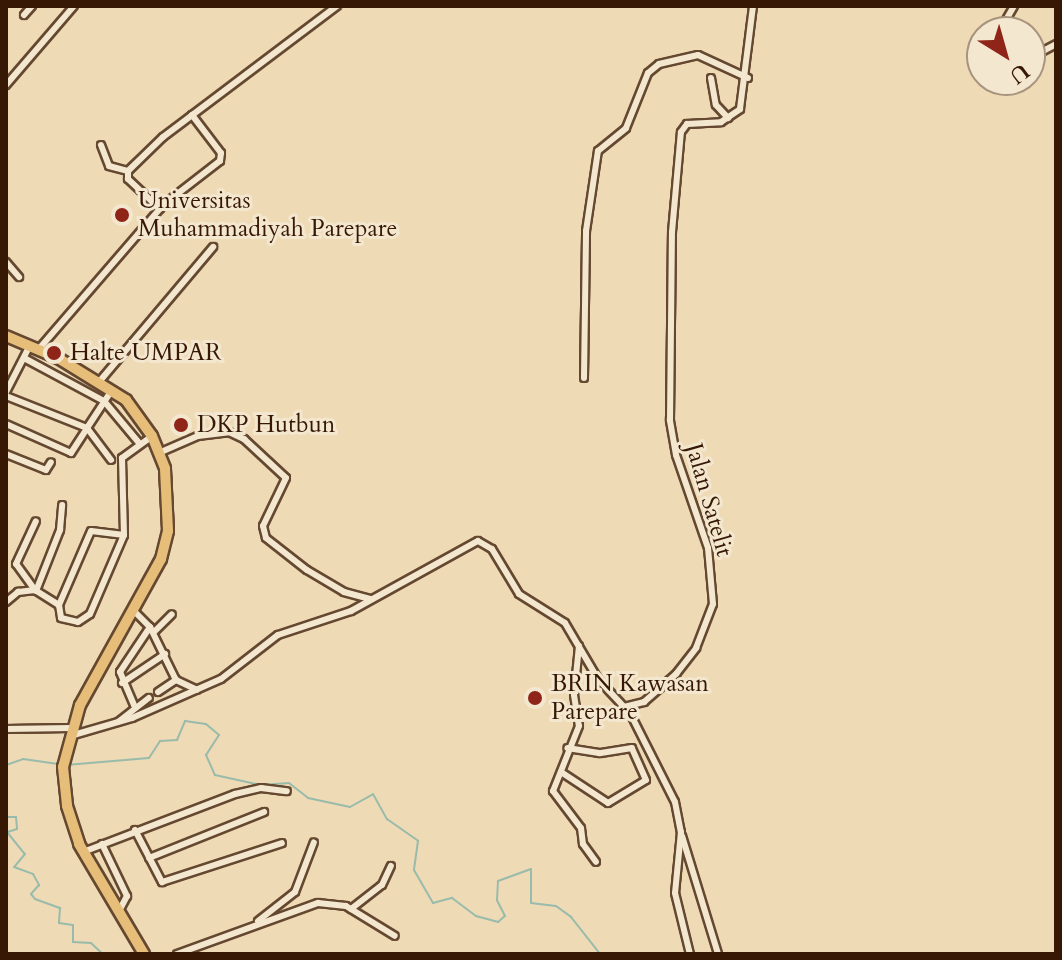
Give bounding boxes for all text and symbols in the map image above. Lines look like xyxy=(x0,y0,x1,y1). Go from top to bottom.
north arrow xyxy=(966,16,1046,96)
text: U xyxy=(1003,56,1035,91)
place label: Universitas Muhammadiyah Parepare xyxy=(138,187,397,243)
marker: Universitas Muhammadiyah Parepare xyxy=(113,206,131,224)
place label: Halte UMPAR xyxy=(70,339,222,367)
marker: Halte UMPAR xyxy=(45,344,63,362)
place label: DKP Hutbun xyxy=(197,411,336,439)
marker: DKP Hutbun xyxy=(172,416,190,434)
street label: Jalan Satelit xyxy=(679,440,739,560)
place label: BRIN Kawasan Parepare xyxy=(551,670,709,726)
marker: BRIN Kawasan Parepare xyxy=(526,689,544,707)

